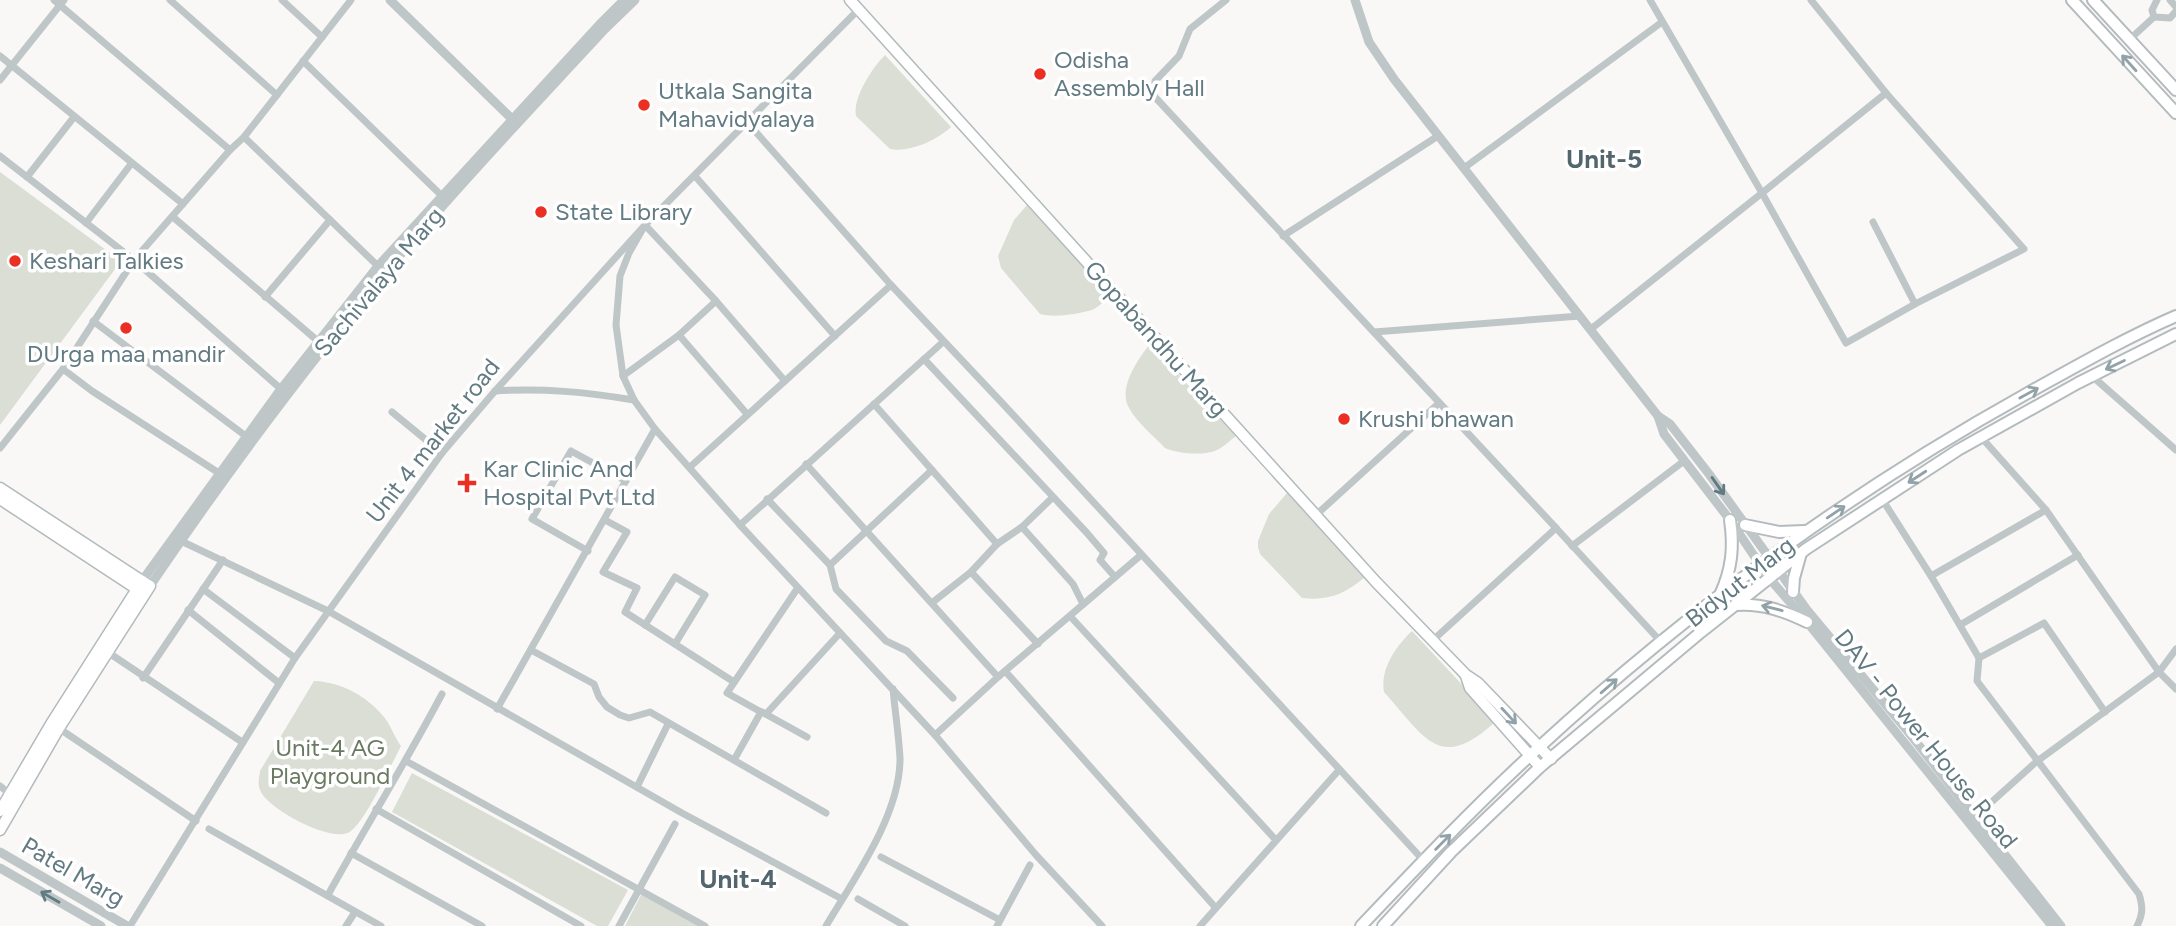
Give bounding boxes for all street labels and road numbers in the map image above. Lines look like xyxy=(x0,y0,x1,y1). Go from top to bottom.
street label: Sachivalaya Marg xyxy=(308,201,449,362)
street label: Gopabandhu Marg xyxy=(1079,255,1234,423)
street label: Unit 4 market road xyxy=(360,353,506,529)
street label: Bidyut Marg xyxy=(1680,530,1800,633)
street label: DAV - Power House Road xyxy=(1829,623,2024,854)
street label: Patel Marg xyxy=(17,831,130,913)

